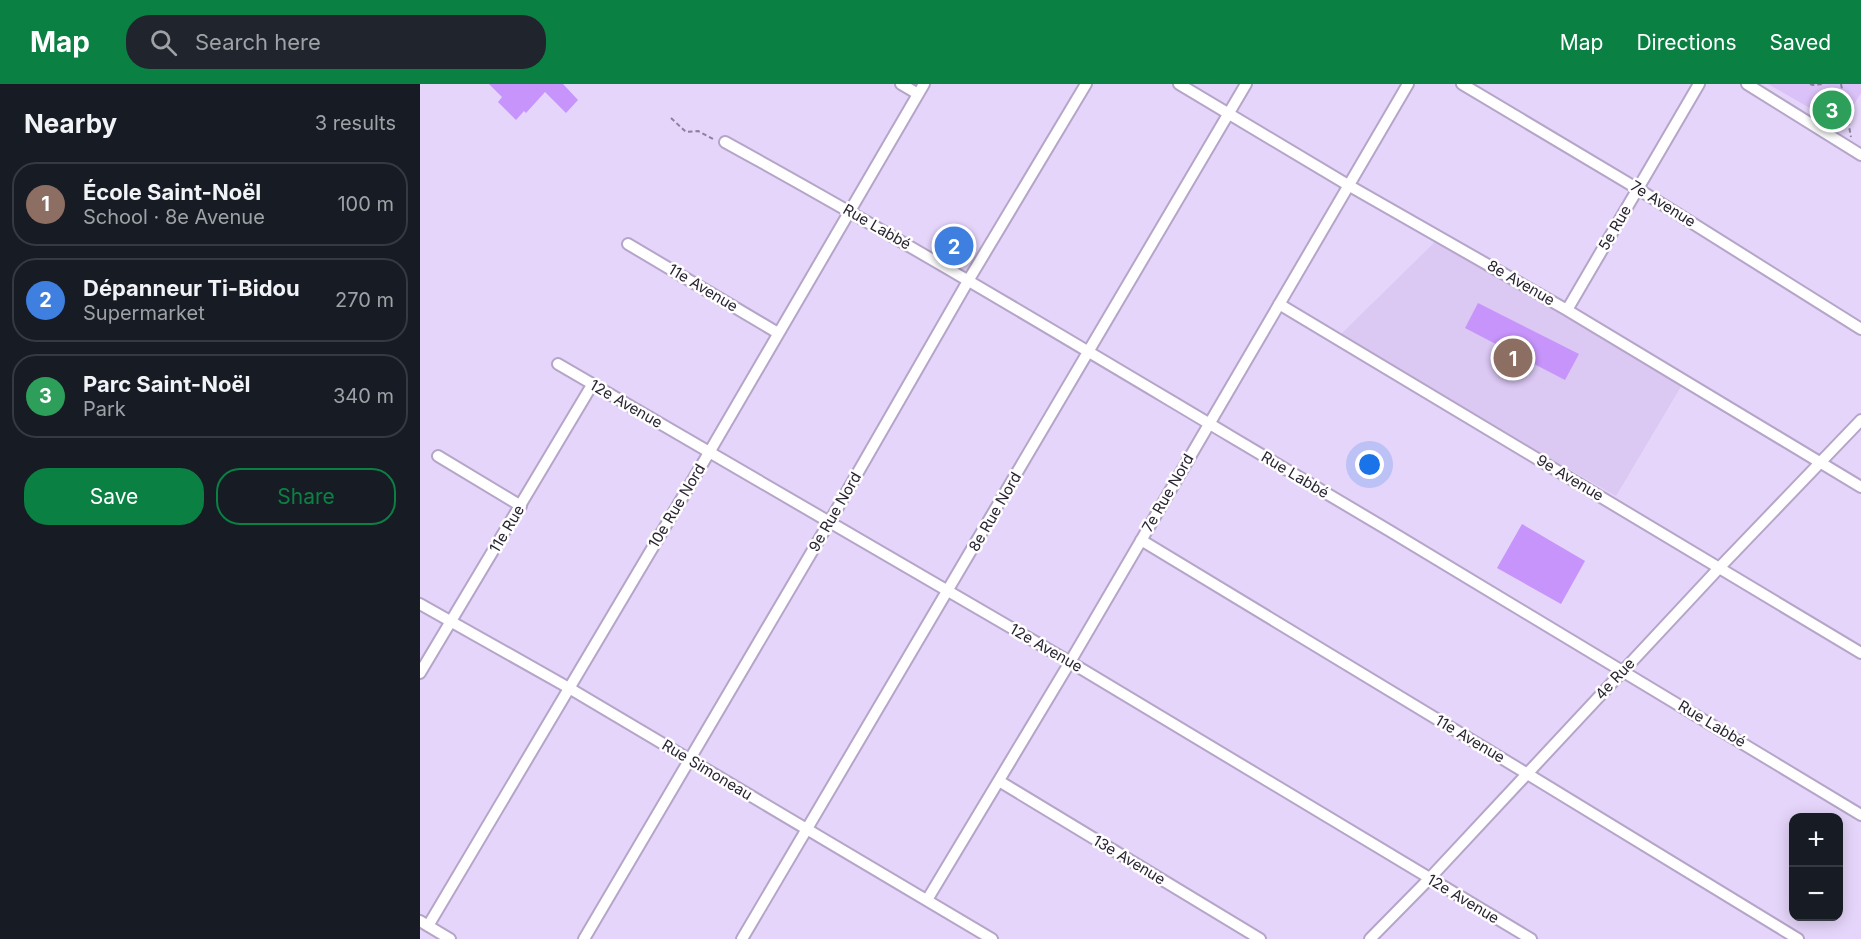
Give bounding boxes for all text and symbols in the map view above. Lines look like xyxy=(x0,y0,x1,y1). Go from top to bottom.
search box xyxy=(126,15,546,69)
text: Map xyxy=(30,25,90,59)
icon: search xyxy=(147,26,180,59)
text: Search here xyxy=(195,29,321,55)
text: Map xyxy=(1560,30,1603,55)
text: Directions xyxy=(1636,30,1737,55)
text: Saved xyxy=(1770,30,1831,55)
pin: 3 xyxy=(1812,87,1852,132)
text: Nearby xyxy=(24,108,117,139)
text: 3 results xyxy=(315,111,396,135)
street label: 7e Avenue xyxy=(1627,176,1699,231)
text: École Saint-Noël xyxy=(83,179,261,205)
text: 1 xyxy=(41,192,50,216)
text: 100 m xyxy=(337,192,394,216)
street label: Rue Labbé xyxy=(840,199,915,254)
street label: 5e Rue xyxy=(1594,202,1635,254)
text: School · 8e Avenue xyxy=(83,205,265,229)
pin: 2 xyxy=(934,224,974,268)
street label: 8e Avenue xyxy=(1484,256,1558,310)
street label: 11e Avenue xyxy=(665,259,742,316)
text: Dépanneur Ti-Bidou xyxy=(83,275,300,301)
text: 2 xyxy=(39,288,52,312)
text: 270 m xyxy=(335,288,394,312)
text: Supermarket xyxy=(83,301,205,325)
pin: 1 xyxy=(1494,336,1532,380)
text: Parc Saint-Noël xyxy=(83,371,250,397)
street label: 12e Avenue xyxy=(586,375,666,432)
text: 3 xyxy=(39,384,52,408)
text: 340 m xyxy=(333,384,394,408)
text: Park xyxy=(83,397,126,421)
street label: Rue Labbé xyxy=(1258,447,1333,502)
street label: 7e Rue Nord xyxy=(1138,450,1198,535)
your location xyxy=(1355,450,1384,479)
street label: 9e Avenue xyxy=(1533,450,1607,505)
street label: 10e Rue Nord xyxy=(644,460,709,551)
button: Save xyxy=(24,468,204,525)
button: Share xyxy=(216,468,396,525)
street label: 9e Rue Nord xyxy=(804,469,865,555)
street label: 8e Rue Nord xyxy=(964,469,1025,555)
street label: 11e Rue xyxy=(485,501,528,556)
street label: 12e Avenue xyxy=(1006,619,1086,676)
street label: 4e Rue xyxy=(1591,654,1639,703)
street label: Rue Labbé xyxy=(1675,696,1750,751)
street label: 11e Avenue xyxy=(1432,710,1509,767)
street label: Rue Simoneau xyxy=(659,735,756,804)
map controls xyxy=(1789,813,1843,921)
button: + xyxy=(1789,813,1843,867)
street label: 13e Avenue xyxy=(1090,831,1169,889)
button: − xyxy=(1789,867,1843,921)
street label: 12e Avenue xyxy=(1424,870,1503,928)

